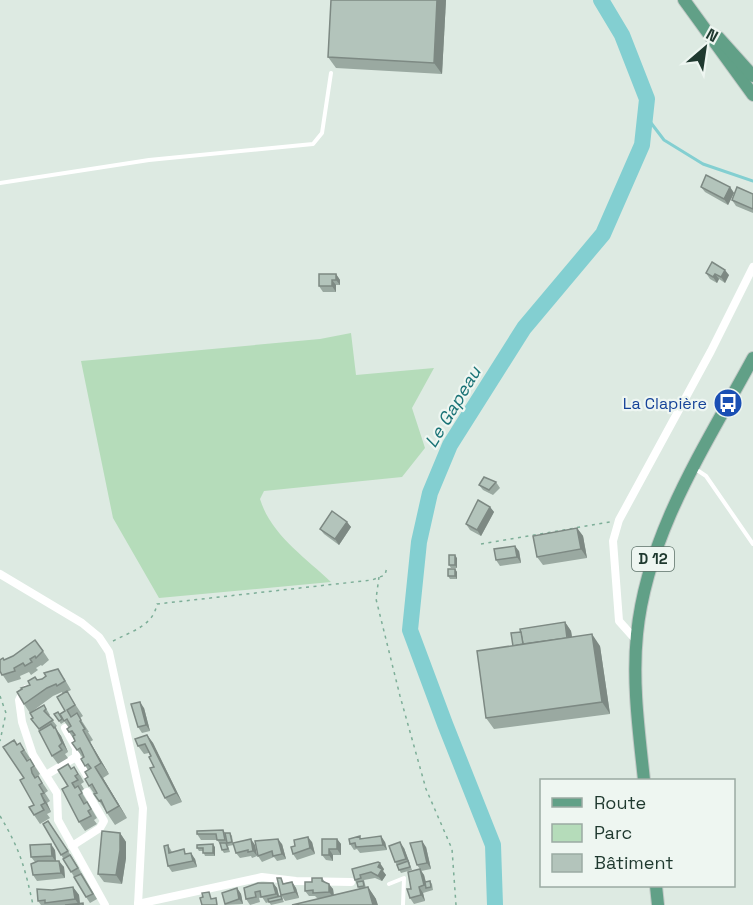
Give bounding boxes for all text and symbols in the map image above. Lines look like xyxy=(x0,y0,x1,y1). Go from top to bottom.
north arrow xyxy=(675,18,735,78)
text: N xyxy=(702,24,722,47)
water label: Le Gapeau xyxy=(419,361,486,452)
bus stop icon: La Clapière xyxy=(712,387,744,419)
place label: La Clapière xyxy=(623,393,707,414)
road number: D 12 xyxy=(632,547,674,571)
legend xyxy=(540,779,735,887)
text: Route xyxy=(594,791,646,814)
text: Parc xyxy=(594,821,632,844)
text: Bâtiment xyxy=(594,851,674,874)

